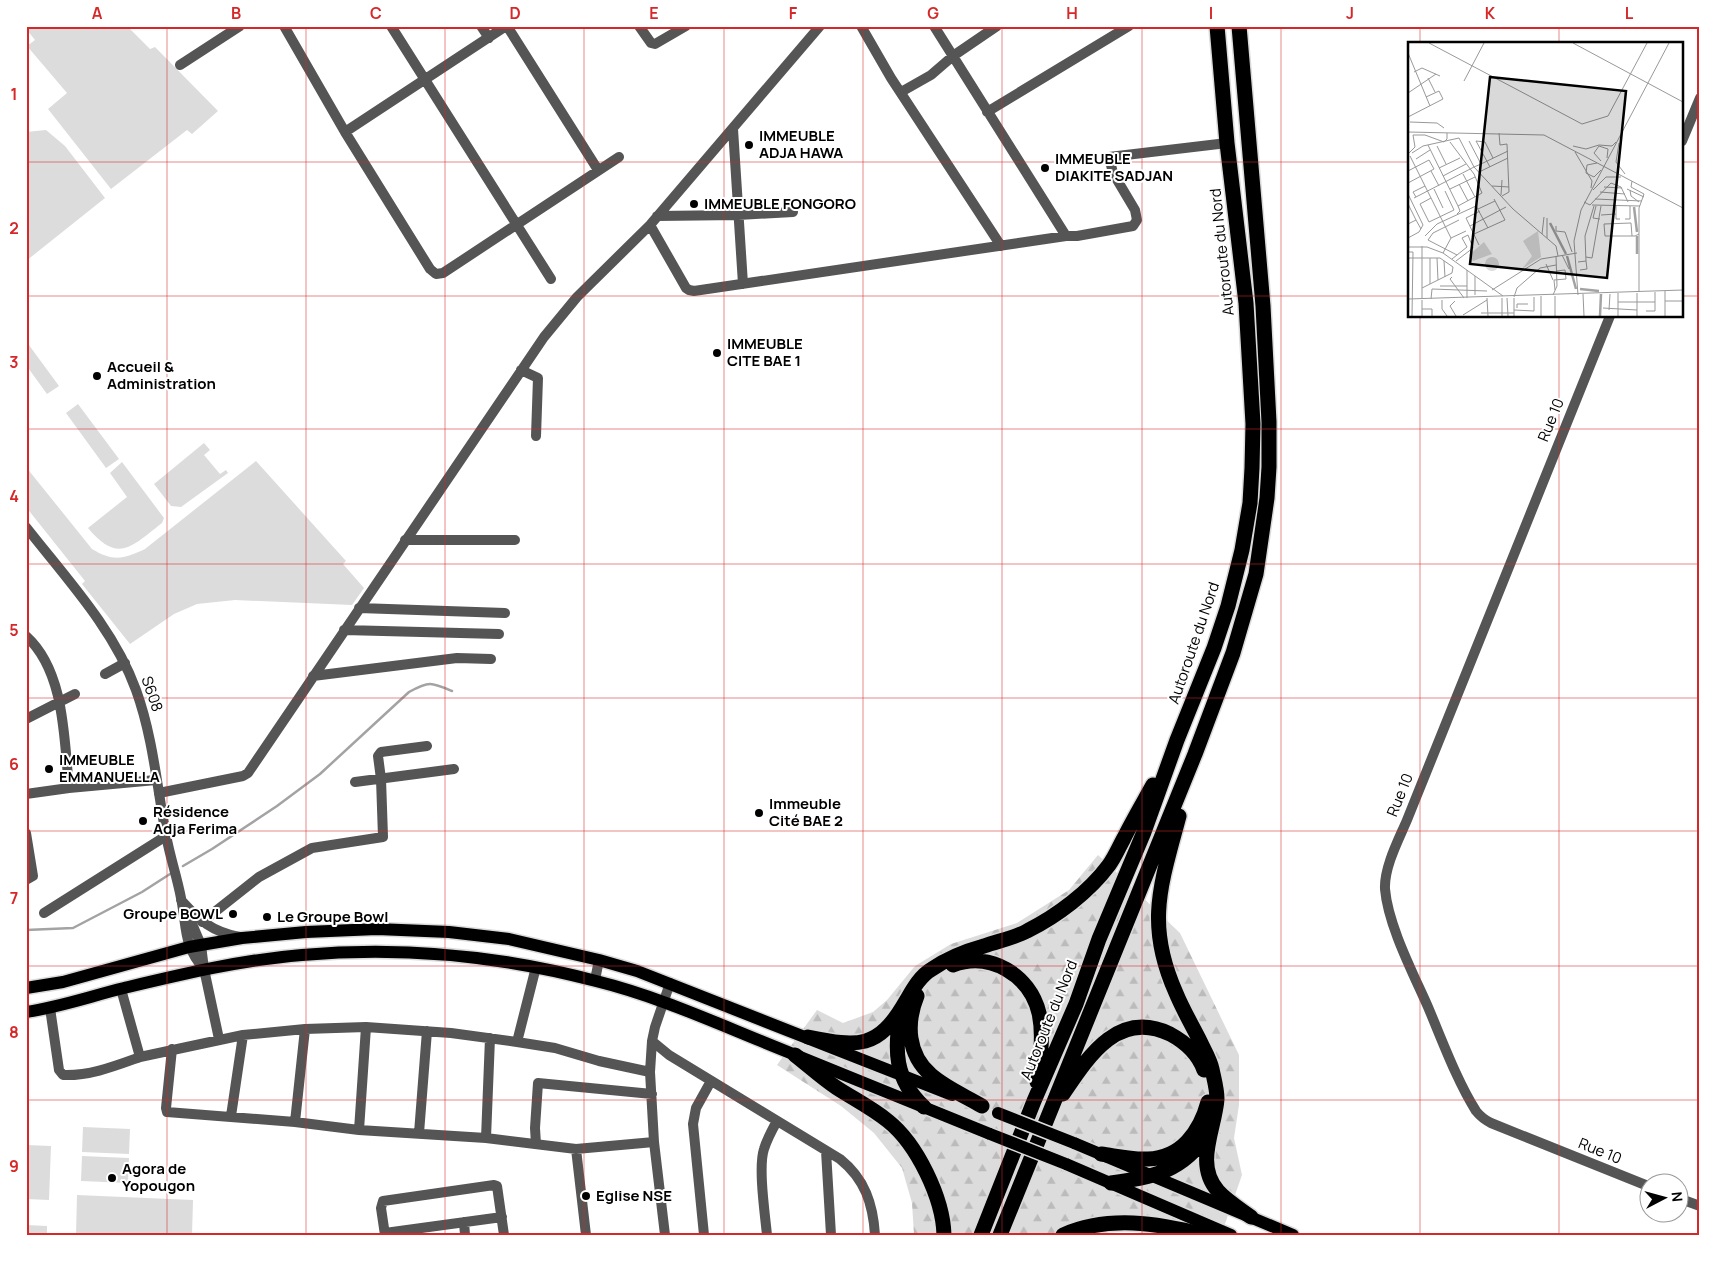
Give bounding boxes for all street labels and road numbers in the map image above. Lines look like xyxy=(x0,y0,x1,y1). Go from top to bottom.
street label: Autoroute du Nord xyxy=(1204,188,1239,317)
street label: Rue 10 xyxy=(1532,395,1569,445)
street label: Autoroute du Nord xyxy=(1163,579,1224,707)
street label: S608 xyxy=(137,673,168,714)
street label: Rue 10 xyxy=(1381,770,1418,820)
street label: Autoroute du Nord xyxy=(1015,957,1082,1083)
street label: Rue 10 xyxy=(1575,1132,1625,1169)

